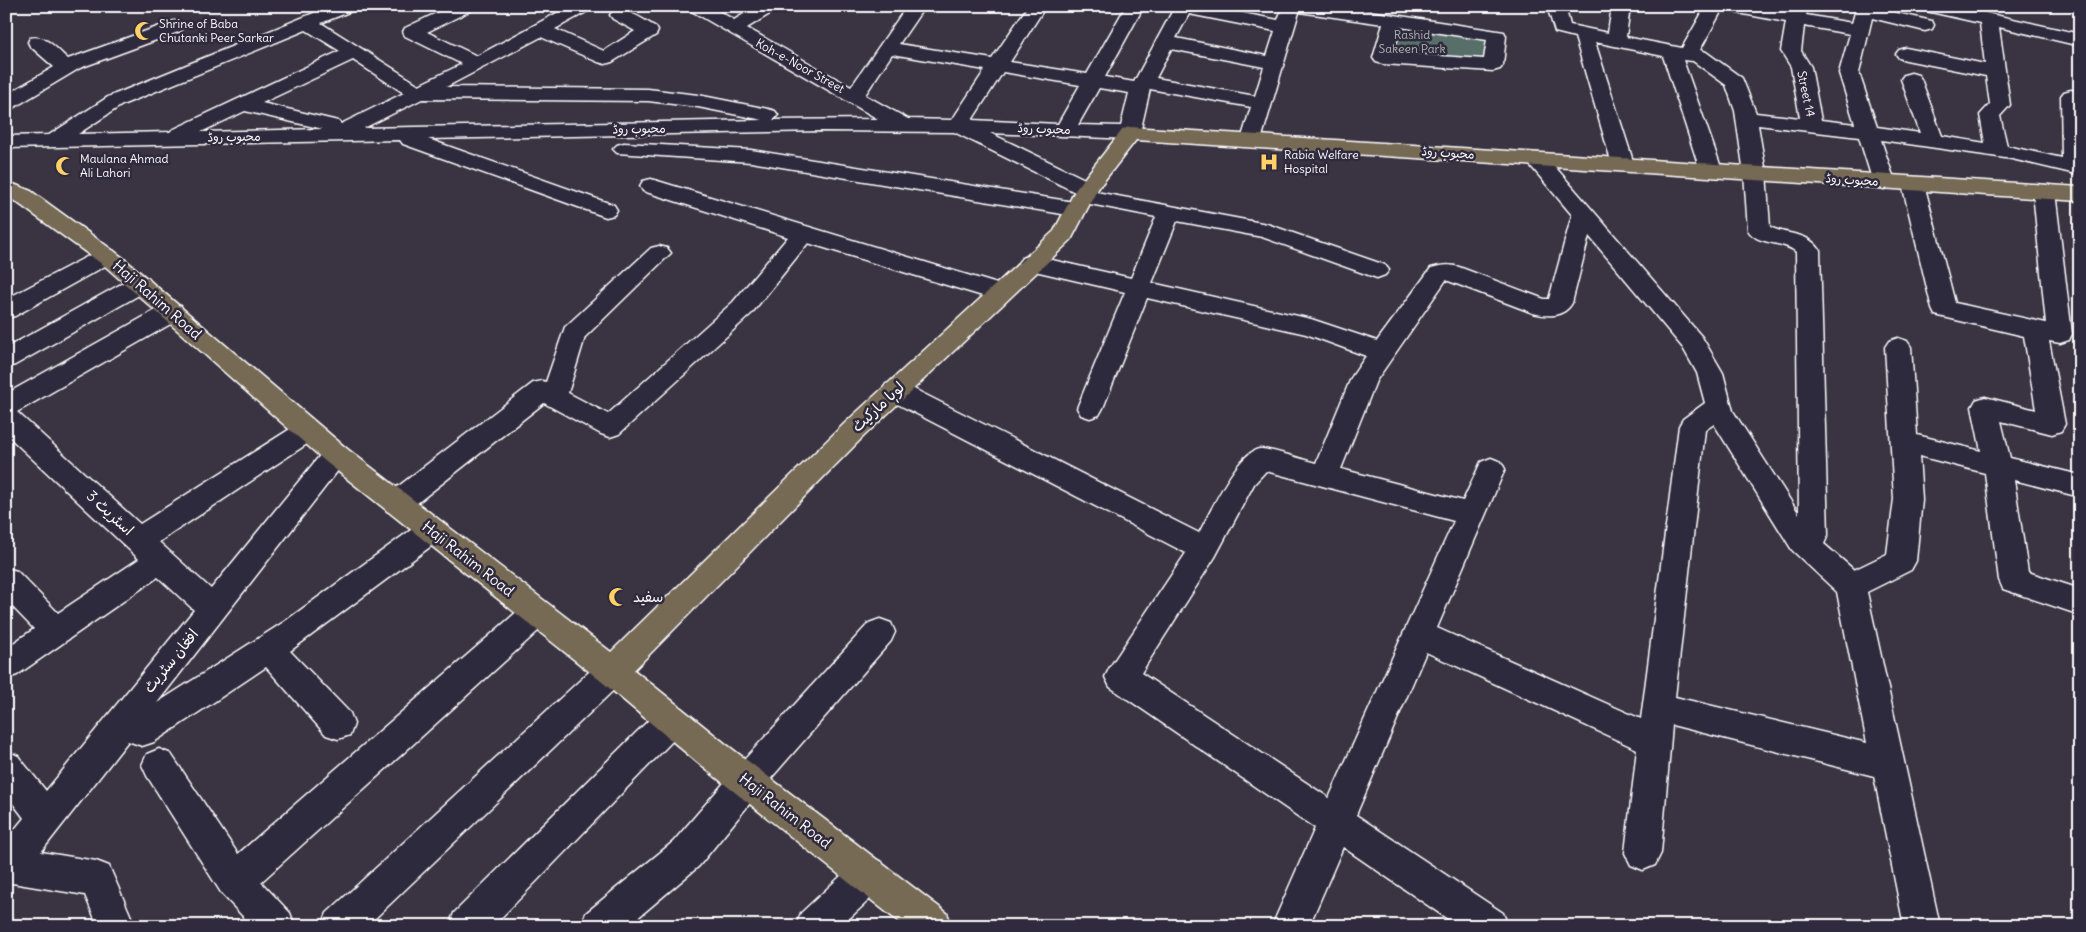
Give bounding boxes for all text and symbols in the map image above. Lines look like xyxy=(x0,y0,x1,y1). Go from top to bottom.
place label: Shrine of Baba Chutanki Peer Sarkar xyxy=(159,16,274,45)
mosque icon: Shrine of Baba Chutanki Peer Sarkar xyxy=(133,20,155,42)
park label: Rashid Sakeen Park xyxy=(1378,27,1446,56)
street label: Koh-e-Noor Street xyxy=(753,35,847,96)
street label: Street 14 xyxy=(1794,70,1819,118)
street label: محبوب روڈ xyxy=(1017,120,1071,138)
street label: محبوب روڈ xyxy=(612,121,666,137)
street label: محبوب روڈ xyxy=(207,129,261,145)
street label: محبوب روڈ xyxy=(1421,143,1475,163)
place label: Rabia Welfare Hospital xyxy=(1284,147,1359,176)
place label: Maulana Ahmad Ali Lahori xyxy=(80,151,169,180)
hospital icon: Rabia Welfare Hospital xyxy=(1258,151,1280,173)
mosque icon: Maulana Ahmad Ali Lahori xyxy=(54,155,76,177)
street label: محبوب روڈ xyxy=(1825,170,1879,190)
street label: Haji Rahim Road xyxy=(109,256,206,344)
street label: لوہا مارکیٹ xyxy=(847,378,909,437)
street label: اسٹریٹ 3 xyxy=(83,486,138,539)
street label: Haji Rahim Road xyxy=(419,517,518,601)
mosque icon: سفید xyxy=(607,586,629,608)
place label: سفید xyxy=(633,587,663,606)
street label: افغان سٹریٹ xyxy=(139,625,202,697)
street label: Haji Rahim Road xyxy=(736,769,835,853)

